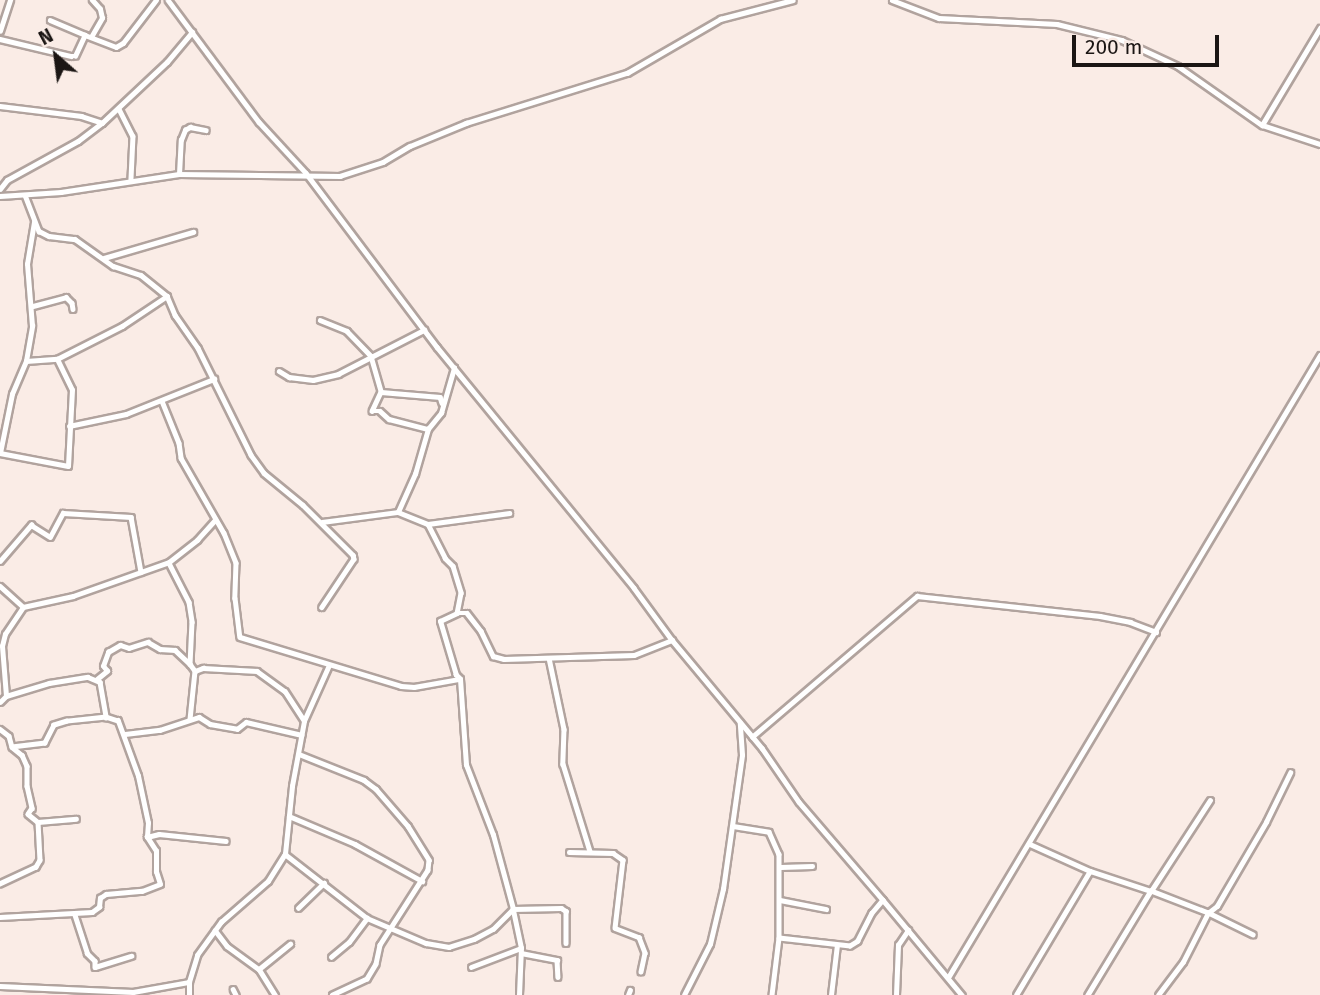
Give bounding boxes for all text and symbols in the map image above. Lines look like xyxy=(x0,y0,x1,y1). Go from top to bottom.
north arrow xyxy=(21,21,91,91)
scale bar xyxy=(1075,21,1222,65)
text: N xyxy=(35,24,57,50)
text: 200 m xyxy=(1085,34,1142,60)

